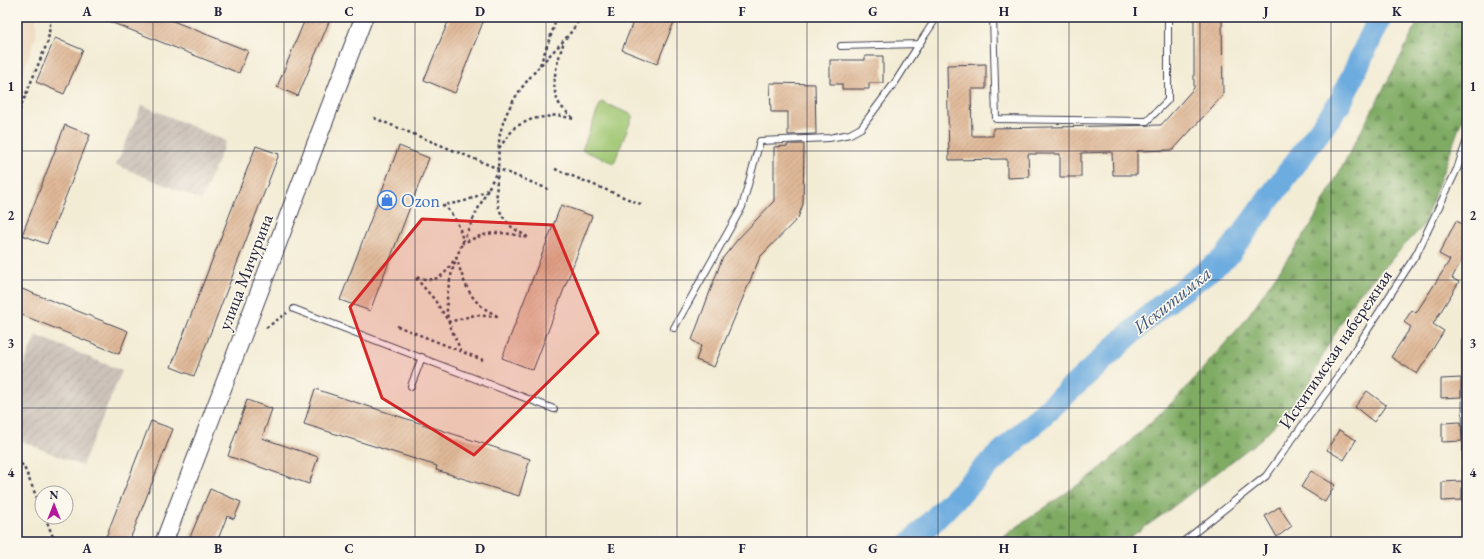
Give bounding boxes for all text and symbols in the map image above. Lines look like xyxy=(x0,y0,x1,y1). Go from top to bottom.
text: A xyxy=(81,3,92,20)
text: B xyxy=(214,3,222,20)
text: C xyxy=(344,3,354,20)
text: D xyxy=(475,3,485,20)
text: E xyxy=(607,3,615,20)
text: F xyxy=(738,3,746,20)
text: G xyxy=(868,3,878,20)
text: H xyxy=(999,3,1010,20)
text: I xyxy=(1133,3,1138,20)
text: J xyxy=(1262,3,1269,20)
text: K xyxy=(1392,3,1403,20)
text: 1 xyxy=(8,78,15,95)
text: 1 xyxy=(1470,78,1477,95)
shop icon: Ozon xyxy=(376,189,398,211)
place label: Ozon xyxy=(401,189,440,212)
text: 2 xyxy=(8,207,15,224)
text: 2 xyxy=(1470,207,1477,224)
street label: улица Мичурина xyxy=(212,210,278,333)
water label: Искитимка xyxy=(1127,261,1216,340)
street label: Искитимская набережная xyxy=(1273,265,1397,433)
text: 3 xyxy=(8,335,15,352)
text: 3 xyxy=(1470,335,1477,352)
text: 4 xyxy=(8,464,15,481)
text: 4 xyxy=(1470,464,1477,481)
north arrow xyxy=(34,485,74,525)
text: N xyxy=(50,488,59,502)
text: A xyxy=(81,540,92,557)
text: B xyxy=(214,540,222,557)
text: C xyxy=(344,540,354,557)
text: D xyxy=(475,540,485,557)
text: E xyxy=(607,540,615,557)
text: F xyxy=(738,540,746,557)
text: G xyxy=(868,540,878,557)
text: H xyxy=(999,540,1010,557)
text: I xyxy=(1133,540,1138,557)
text: J xyxy=(1262,540,1269,557)
text: K xyxy=(1392,540,1403,557)

